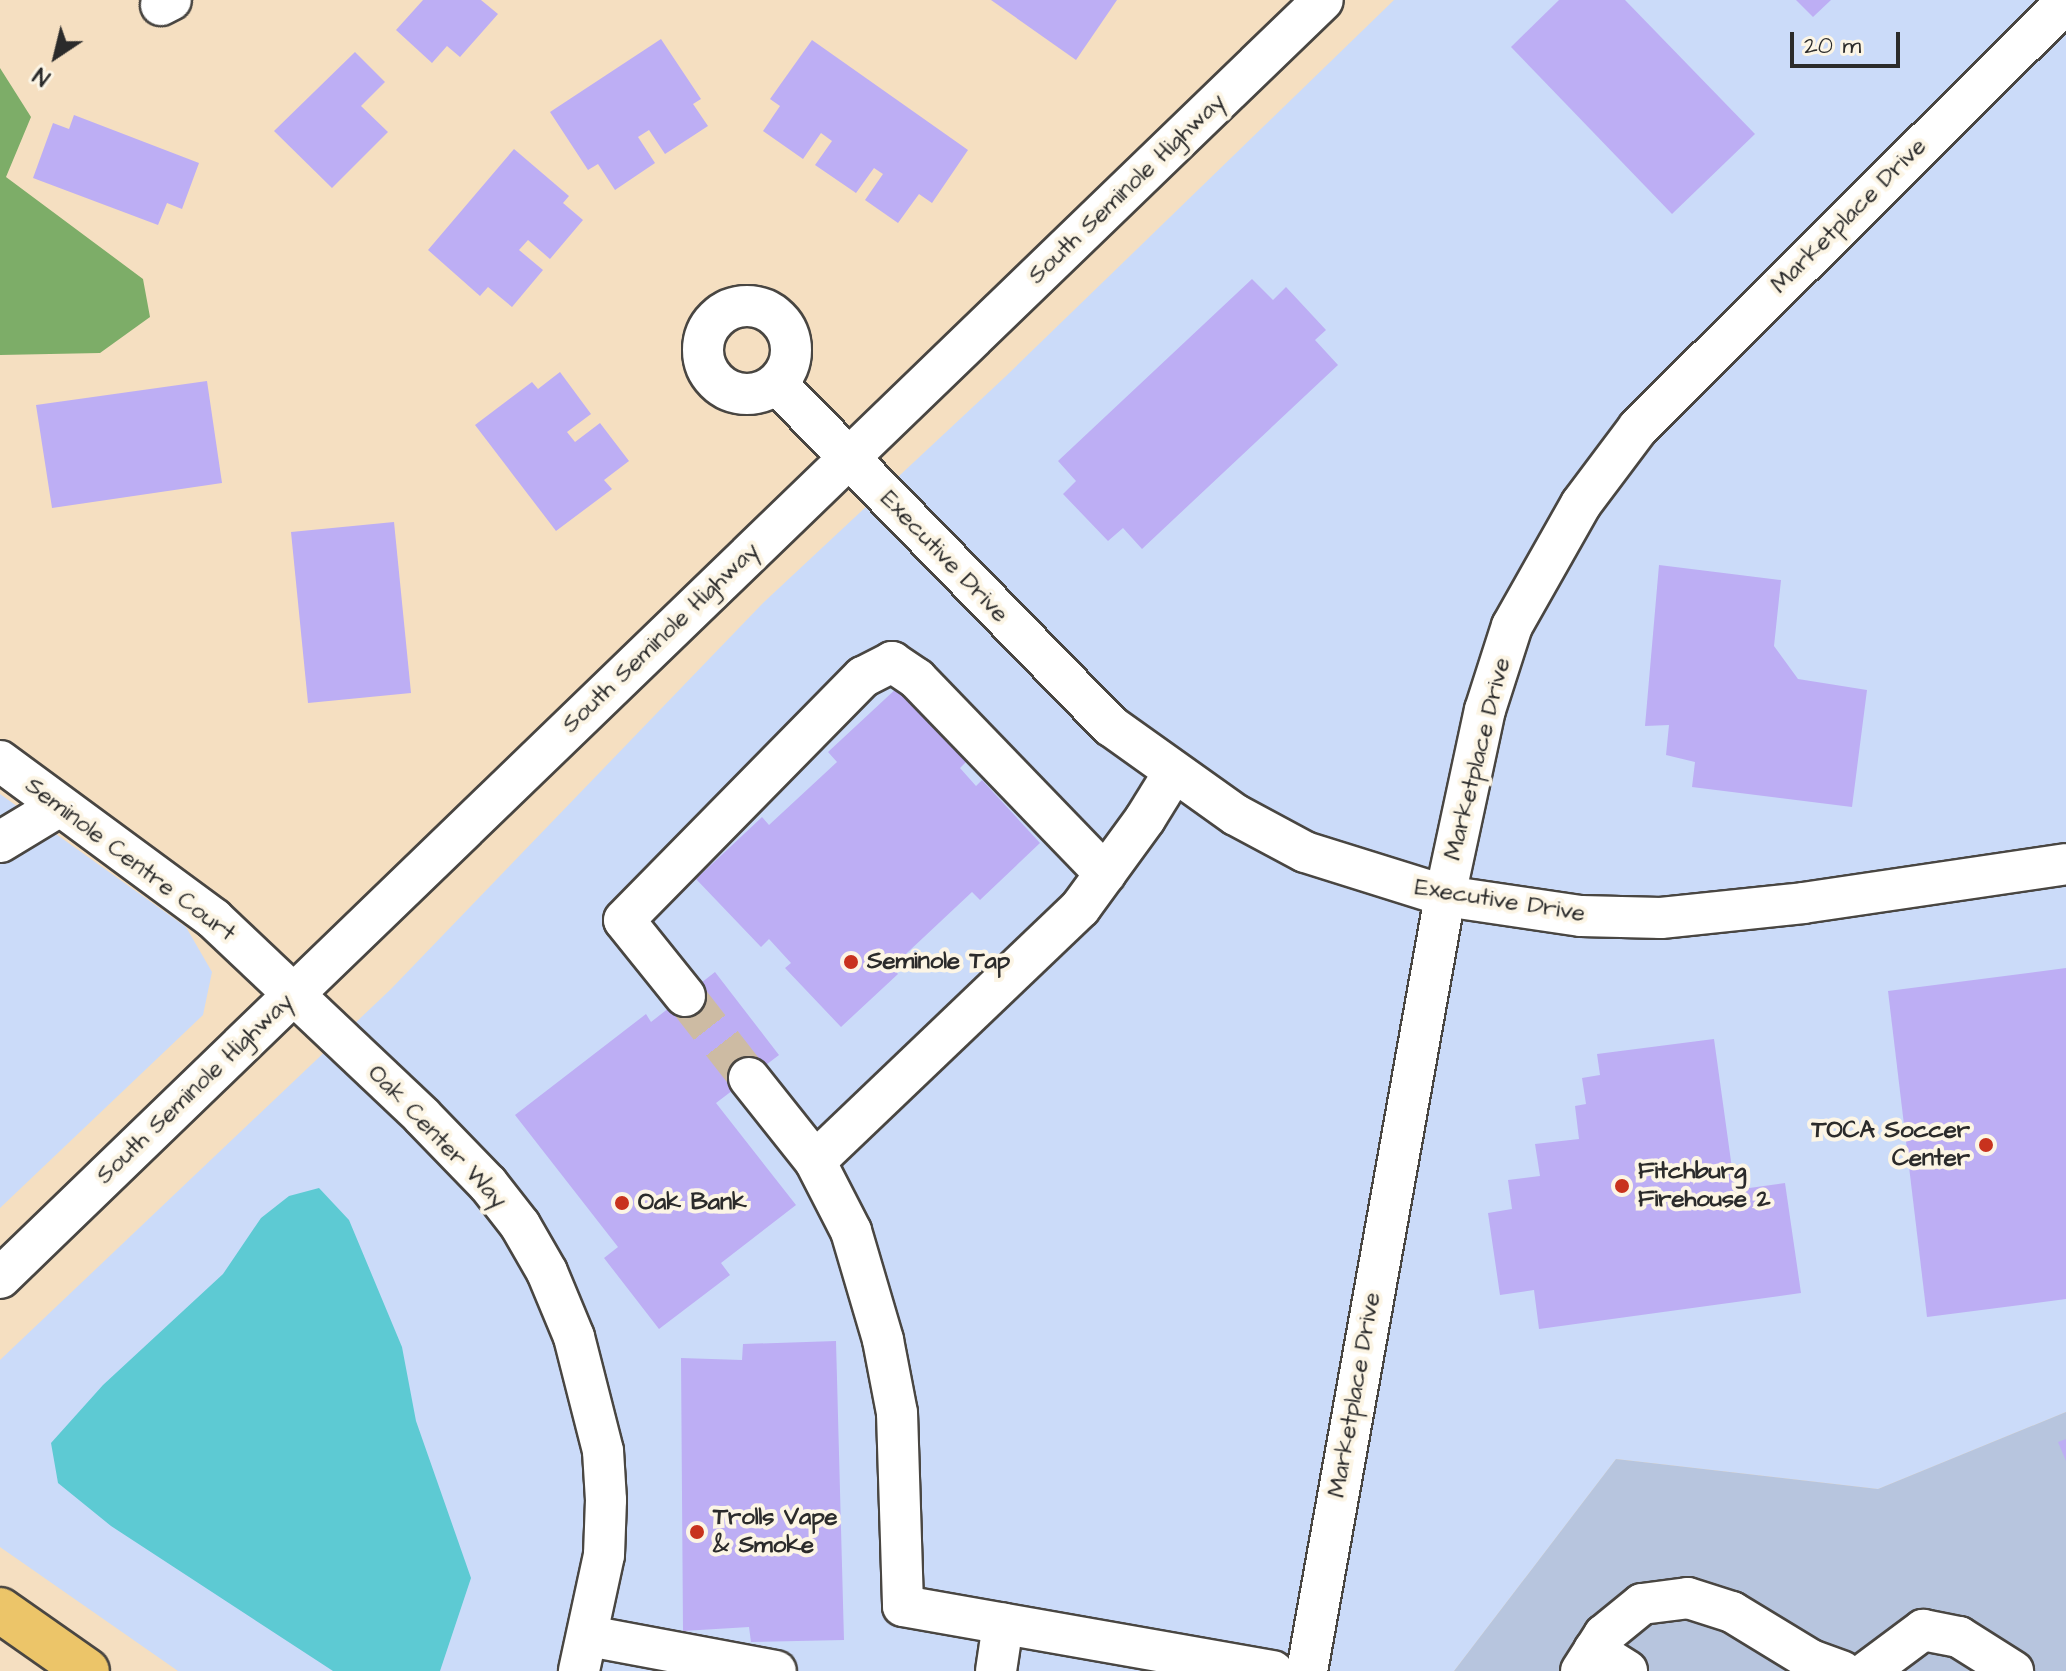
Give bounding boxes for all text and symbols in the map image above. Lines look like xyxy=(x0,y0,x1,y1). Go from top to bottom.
north arrow xyxy=(16,16,96,96)
scale bar xyxy=(1794,16,1904,66)
text: 20 m xyxy=(1804,29,1861,63)
text: N xyxy=(27,59,56,93)
street label: South Seminole Highway xyxy=(1023,88,1231,290)
street label: Marketplace Drive xyxy=(1765,132,1933,300)
street label: Executive Drive xyxy=(874,485,1014,629)
street label: South Seminole Highway xyxy=(557,537,765,739)
street label: Marketplace Drive xyxy=(1439,655,1517,863)
street label: Seminole Centre Court xyxy=(19,772,241,948)
street label: Executive Drive xyxy=(1413,873,1587,929)
place label: Seminole Tap xyxy=(867,948,1010,976)
marker: Seminole Tap xyxy=(842,953,860,971)
street label: South Seminole Highway xyxy=(91,988,299,1190)
street label: Oak Center Way xyxy=(361,1059,513,1215)
place label: TOCA Soccer Center xyxy=(1811,1117,1970,1173)
marker: TOCA Soccer Center xyxy=(1977,1136,1995,1154)
place label: Fitchburg Firehouse 2 xyxy=(1638,1158,1770,1214)
marker: Fitchburg Firehouse 2 xyxy=(1613,1177,1631,1195)
place label: Oak Bank xyxy=(638,1189,747,1217)
marker: Oak Bank xyxy=(613,1194,631,1212)
street label: Marketplace Drive xyxy=(1323,1290,1387,1500)
place label: Trolls Vape & Smoke xyxy=(713,1504,838,1560)
marker: Trolls Vape & Smoke xyxy=(688,1523,706,1541)

